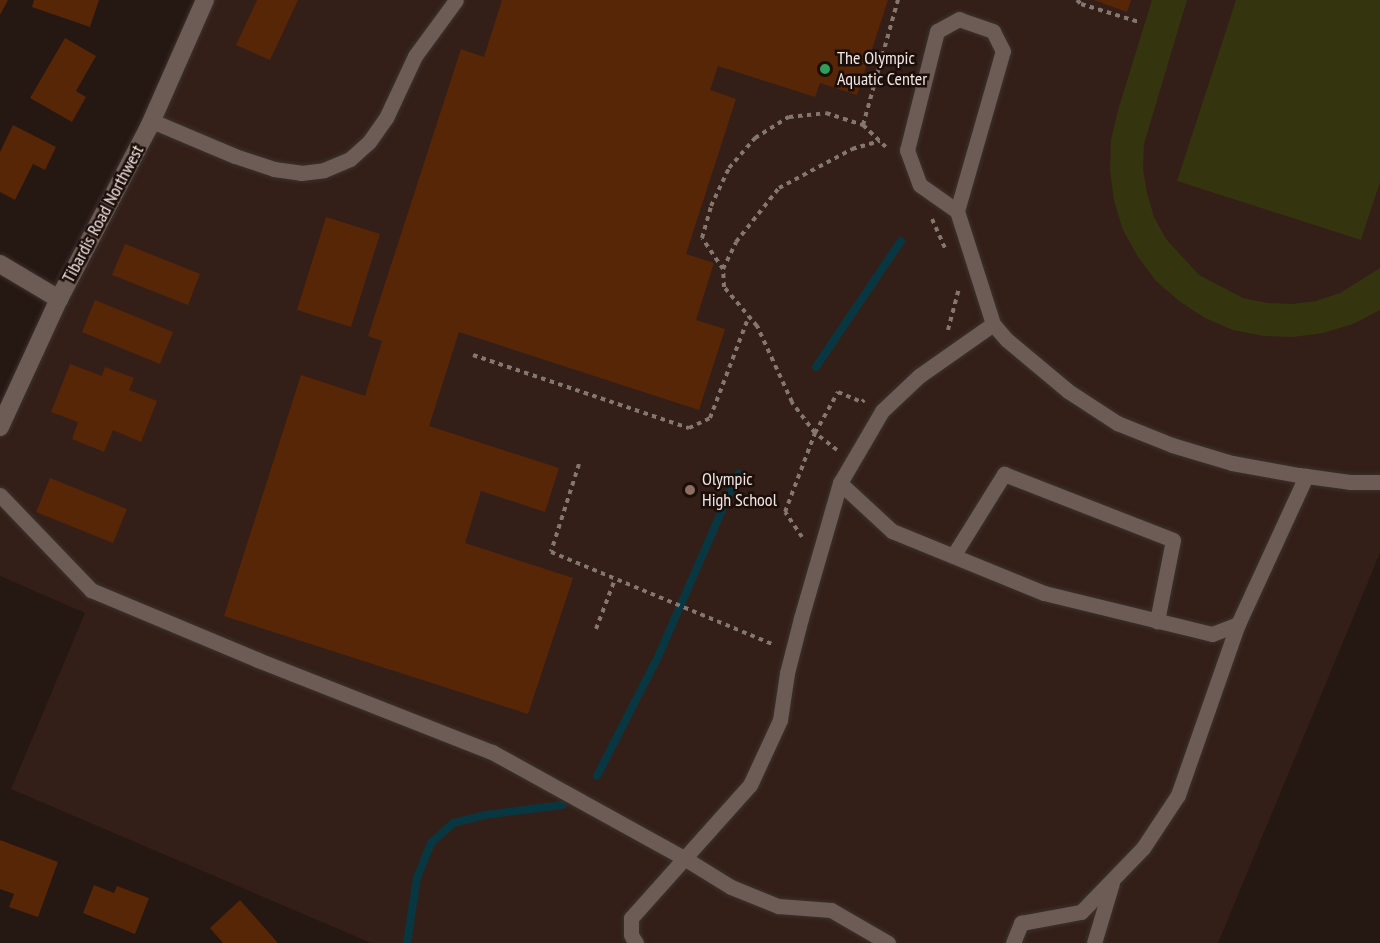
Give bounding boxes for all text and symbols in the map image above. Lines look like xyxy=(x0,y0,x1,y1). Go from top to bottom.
place label: The Olympic Aquatic Center xyxy=(837,48,927,90)
marker: The Olympic Aquatic Center xyxy=(818,62,832,76)
street label: Tibardis Road Northwest xyxy=(58,142,148,286)
place label: Olympic High School xyxy=(702,469,777,512)
marker: Olympic High School xyxy=(683,483,697,497)

